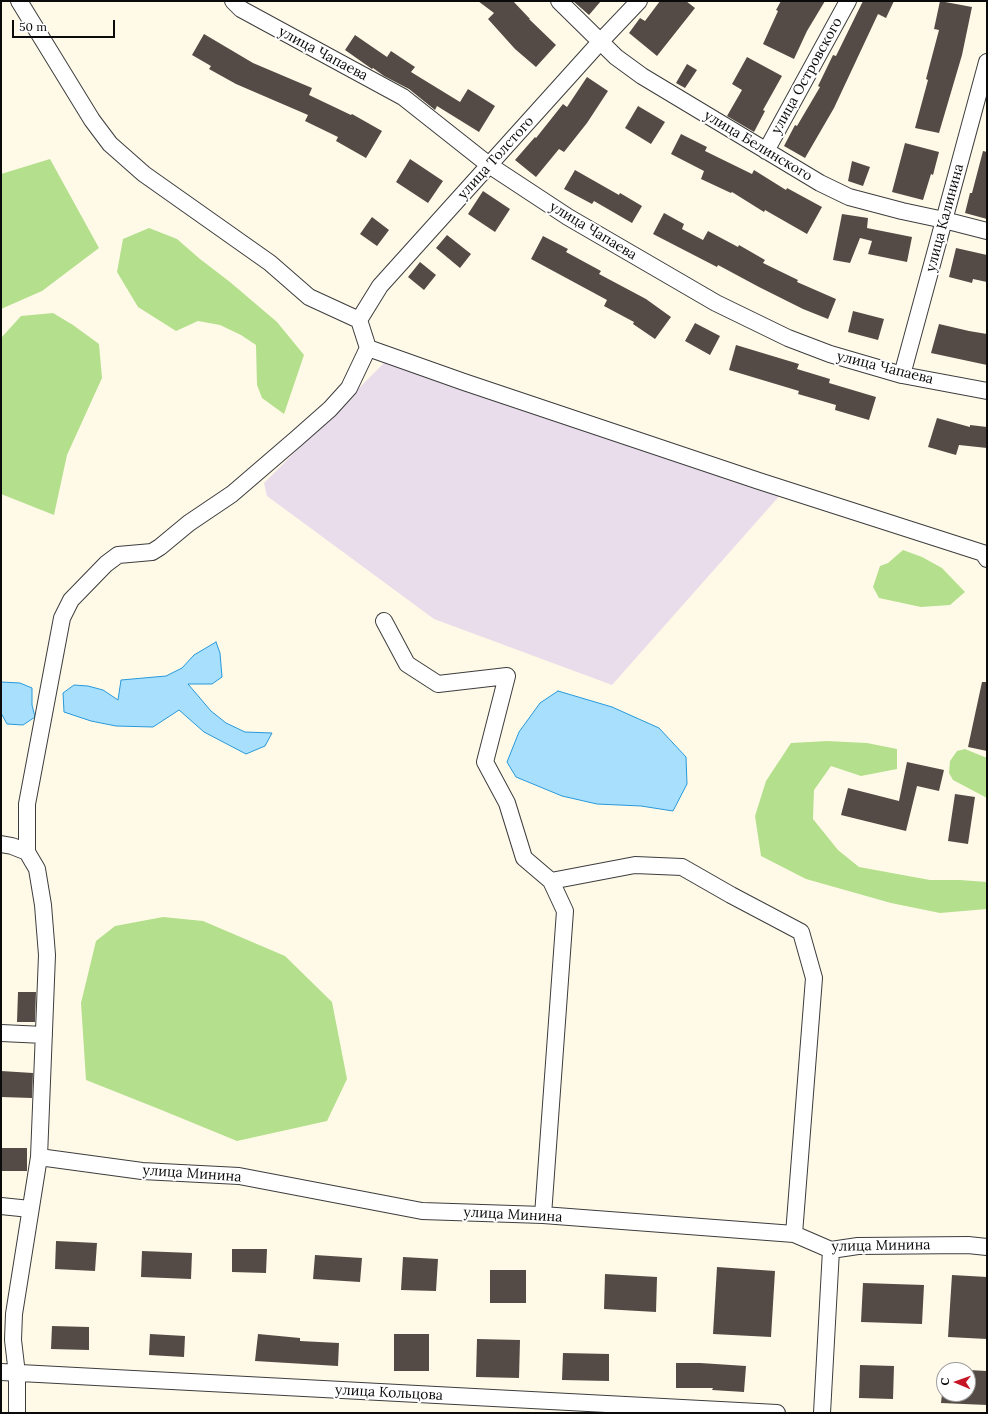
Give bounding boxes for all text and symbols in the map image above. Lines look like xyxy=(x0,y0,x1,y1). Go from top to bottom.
scale bar xyxy=(14,12,117,38)
street label: улица Островского xyxy=(768,15,846,137)
text: 50 m xyxy=(19,19,47,34)
street label: улица Чапаева xyxy=(275,23,371,85)
street label: улица Белинского xyxy=(701,107,815,185)
street label: улица Толстого xyxy=(454,113,538,203)
street label: улица Калинина xyxy=(922,162,968,274)
street label: улица Чапаева xyxy=(546,198,640,264)
street label: улица Чапаева xyxy=(835,348,935,388)
street label: улица Минина xyxy=(142,1162,242,1186)
street label: улица Минина xyxy=(463,1204,563,1226)
street label: улица Минина xyxy=(831,1237,931,1255)
north arrow xyxy=(936,1362,976,1402)
text: С xyxy=(938,1378,952,1386)
street label: улица Кольцова xyxy=(335,1382,443,1404)

